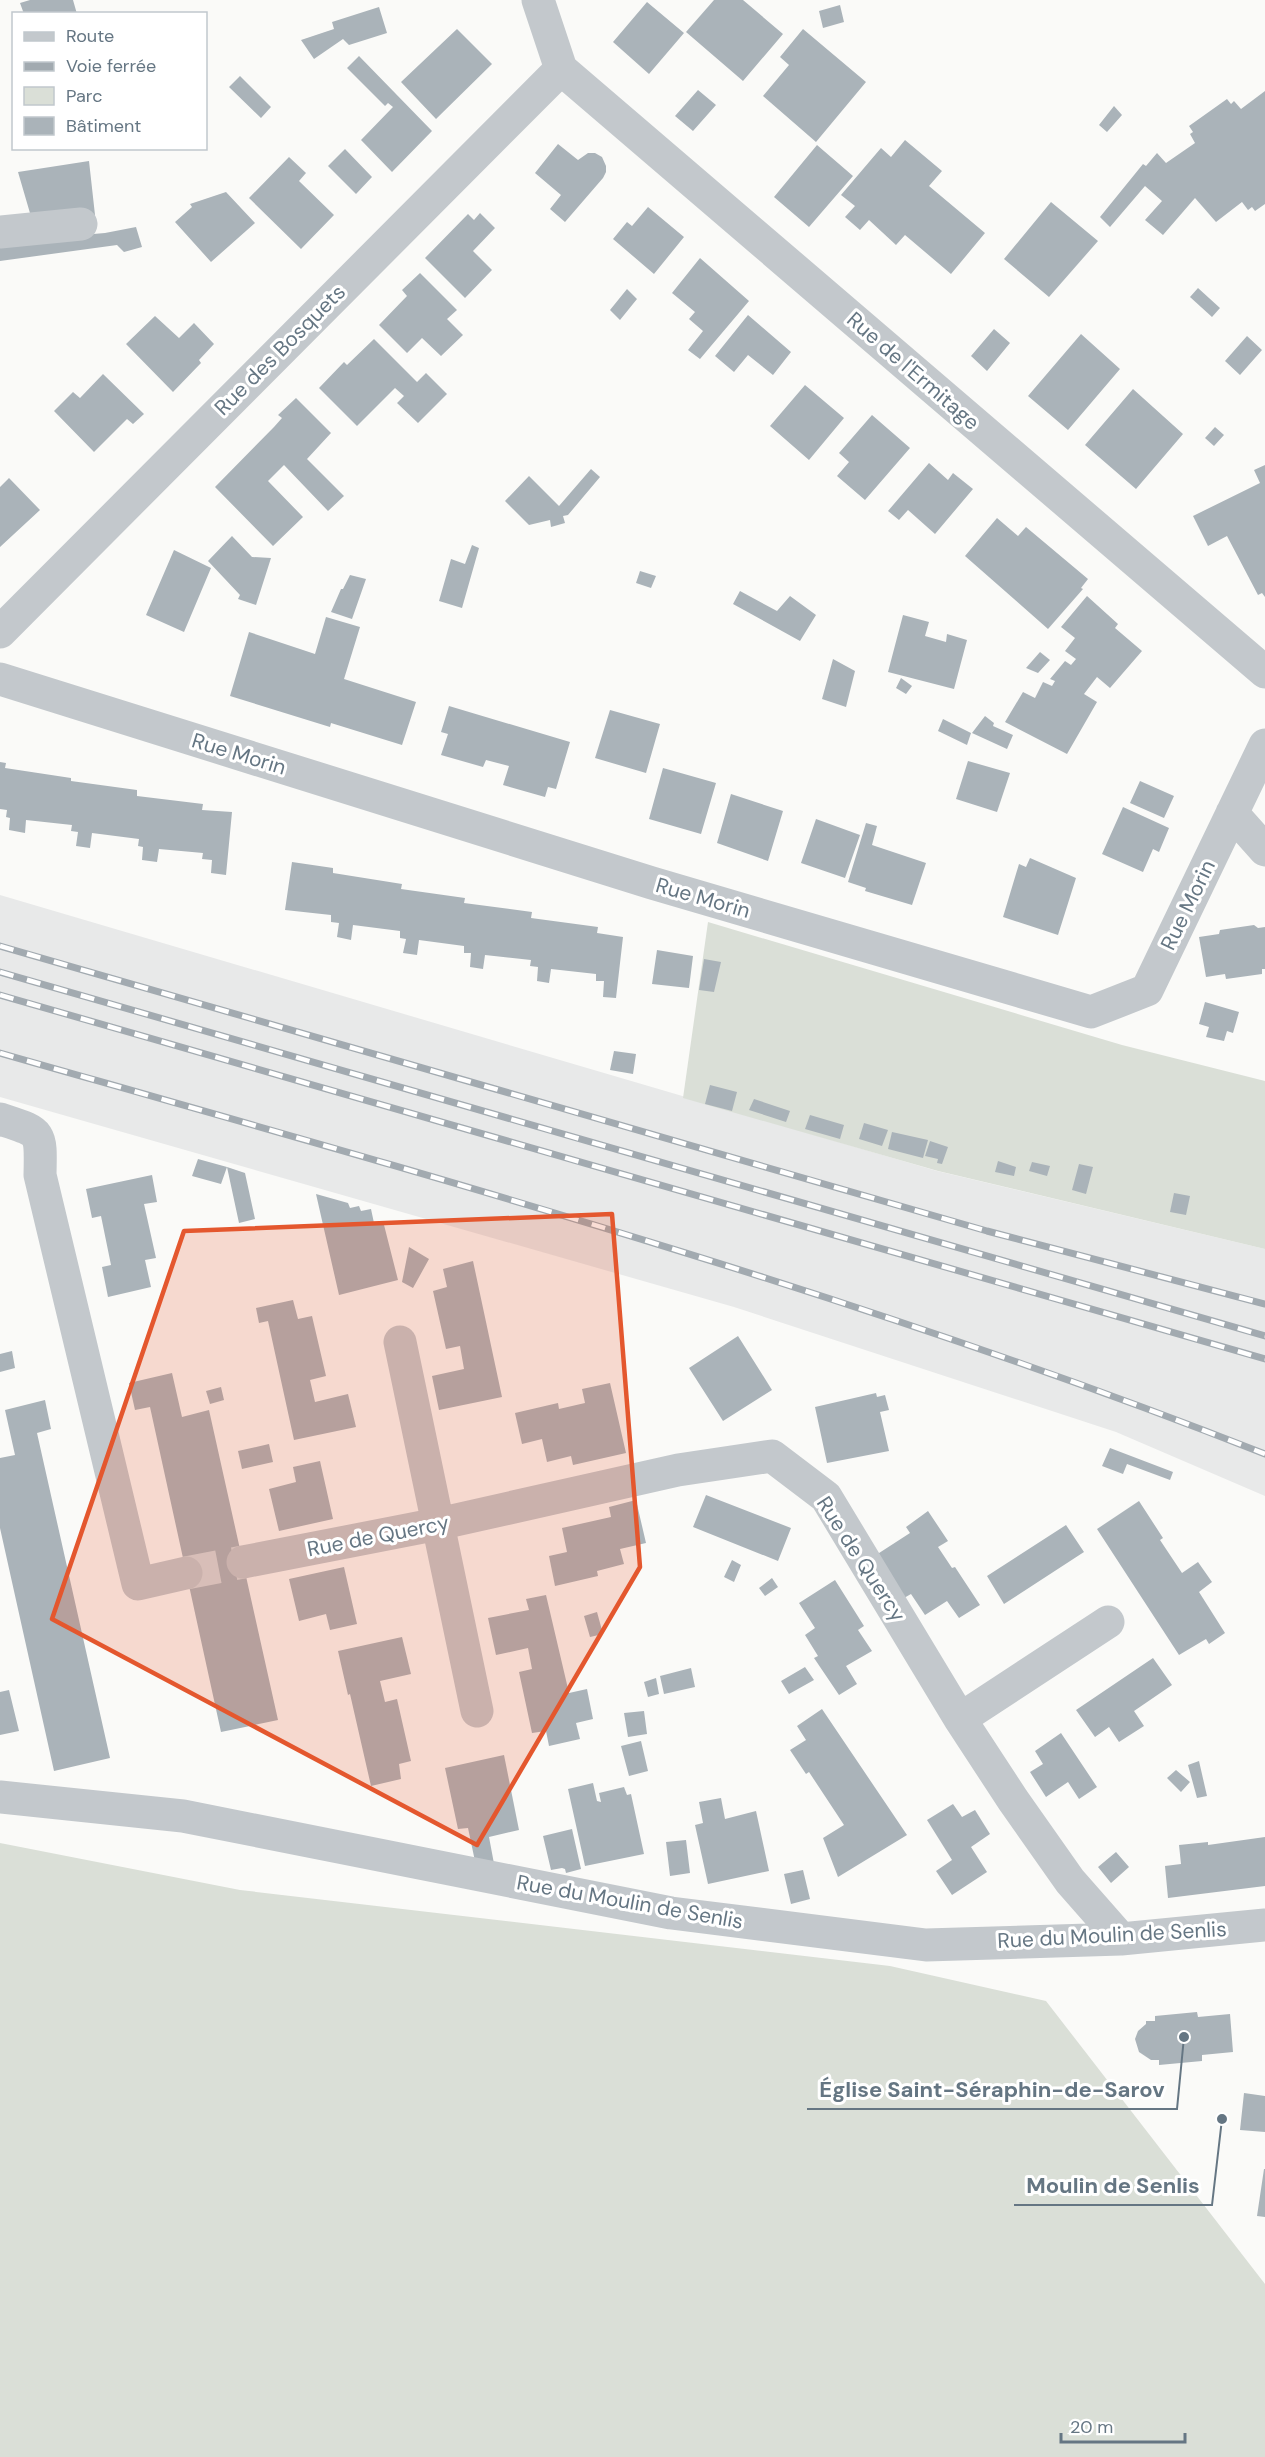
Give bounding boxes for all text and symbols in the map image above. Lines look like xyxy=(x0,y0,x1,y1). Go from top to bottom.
legend xyxy=(12,12,207,150)
text: Route xyxy=(66,24,114,48)
text: Voie ferrée xyxy=(66,54,156,78)
text: Parc xyxy=(66,84,102,108)
text: Bâtiment xyxy=(66,114,141,138)
street label: Rue des Bosquets xyxy=(208,278,352,422)
street label: Rue de l'Ermitage xyxy=(841,306,985,436)
street label: Rue Morin xyxy=(189,726,289,782)
street label: Rue Morin xyxy=(1154,855,1222,955)
street label: Rue Morin xyxy=(653,871,753,925)
street label: Rue de Quercy xyxy=(810,1491,912,1627)
street label: Rue de Quercy xyxy=(305,1508,452,1563)
street label: Rue du Moulin de Senlis xyxy=(515,1868,745,1936)
street label: Rue du Moulin de Senlis xyxy=(997,1915,1227,1955)
callout: Église Saint-Séraphin-de-Sarov xyxy=(807,2069,1177,2109)
text: Église Saint-Séraphin-de-Sarov xyxy=(819,2075,1165,2104)
callout: Moulin de Senlis xyxy=(1014,2165,1212,2205)
text: Moulin de Senlis xyxy=(1026,2171,1200,2200)
scale bar xyxy=(1061,2406,1186,2444)
text: 20 m xyxy=(1070,2415,1113,2439)

